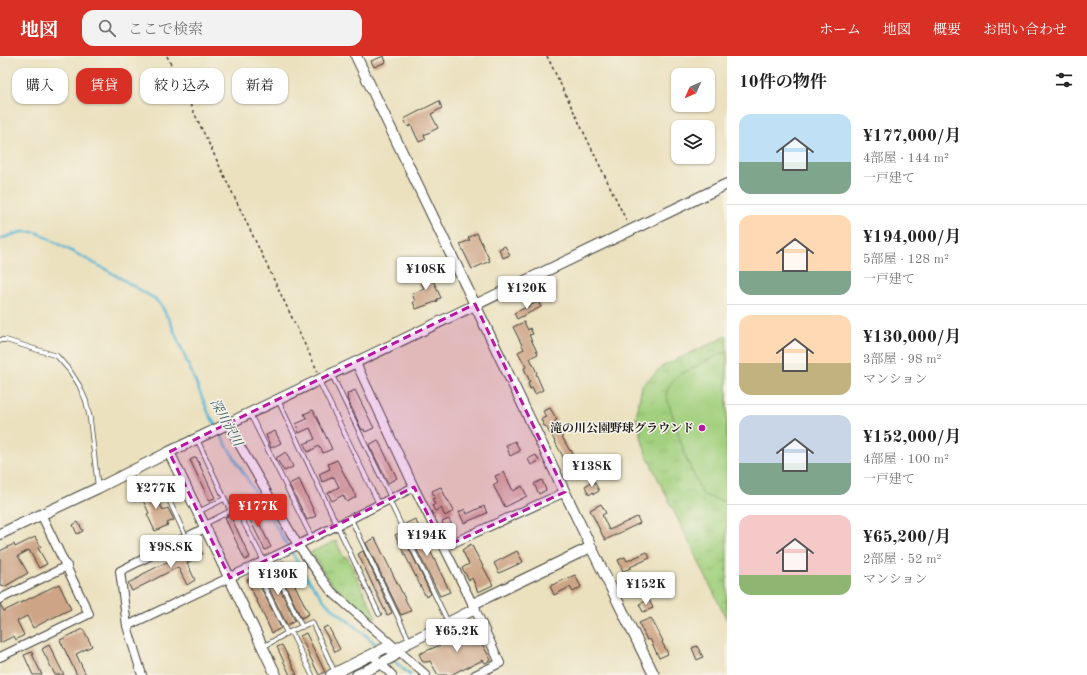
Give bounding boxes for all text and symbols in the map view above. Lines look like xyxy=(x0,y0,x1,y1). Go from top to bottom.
search box xyxy=(82,10,362,46)
icon: search xyxy=(96,17,118,39)
text: 地図 xyxy=(20,22,58,41)
text: ここで検索 xyxy=(128,23,203,38)
text: ホーム xyxy=(819,23,861,37)
text: 地図 xyxy=(883,23,911,37)
text: 概要 xyxy=(933,23,961,37)
text: お問い合わせ xyxy=(983,23,1067,37)
chip: 購入 xyxy=(12,68,68,104)
chip: 賃貸 xyxy=(76,68,132,104)
chip: 絞り込み xyxy=(140,68,224,104)
chip: 新着 xyxy=(232,68,288,104)
north arrow xyxy=(671,68,715,112)
map controls xyxy=(671,68,715,164)
icon: filters xyxy=(1053,69,1075,91)
text: 10件の物件 xyxy=(739,74,827,91)
button: layers xyxy=(671,120,715,164)
text: ¥177,000/月 xyxy=(863,128,961,145)
icon: home xyxy=(771,130,819,178)
text: 4部屋 · 144 m² xyxy=(863,152,949,165)
text: 一戸建て xyxy=(863,172,915,185)
text: ¥194,000/月 xyxy=(863,229,961,246)
icon: home xyxy=(771,231,819,279)
text: 5部屋 · 128 m² xyxy=(863,253,949,266)
pin: ¥108K xyxy=(398,257,454,291)
text: ¥108K xyxy=(406,263,446,276)
text: 一戸建て xyxy=(863,273,915,286)
pin: ¥120K xyxy=(499,276,555,310)
text: ¥120K xyxy=(507,282,547,295)
text: ¥130,000/月 xyxy=(863,329,961,346)
icon: home xyxy=(771,331,819,379)
text: 3部屋 · 98 m² xyxy=(863,353,941,366)
text: マンション xyxy=(863,373,927,386)
water label: 深川沢川 xyxy=(207,396,246,450)
place label: 滝の川公園野球グラウンド xyxy=(550,421,694,435)
marker: 滝の川公園野球グラウンド xyxy=(697,423,707,433)
text: ¥152,000/月 xyxy=(863,429,961,446)
icon: home xyxy=(771,431,819,479)
text: 4部屋 · 100 m² xyxy=(863,453,949,466)
pin: ¥138K xyxy=(564,454,620,488)
text: ¥138K xyxy=(572,460,612,473)
text: 一戸建て xyxy=(863,473,915,486)
pin: ¥277K xyxy=(128,476,184,510)
text: ¥277K xyxy=(136,482,176,495)
pin: ¥177K xyxy=(230,494,286,528)
text: ¥177K xyxy=(238,500,278,513)
pin: ¥194K xyxy=(399,523,455,557)
text: ¥194K xyxy=(407,529,447,542)
text: ¥65,200/月 xyxy=(863,529,952,546)
icon: home xyxy=(771,531,819,579)
pin: ¥98.8K xyxy=(138,535,204,569)
text: ¥98.8K xyxy=(149,541,193,554)
text: 2部屋 · 52 m² xyxy=(863,553,941,566)
pin: ¥130K xyxy=(250,562,306,596)
text: ¥130K xyxy=(258,568,298,581)
pin: ¥152K xyxy=(618,572,674,606)
text: マンション xyxy=(863,573,927,586)
text: ¥152K xyxy=(626,578,666,591)
pin: ¥65.2K xyxy=(424,619,490,653)
text: ¥65.2K xyxy=(435,625,479,638)

